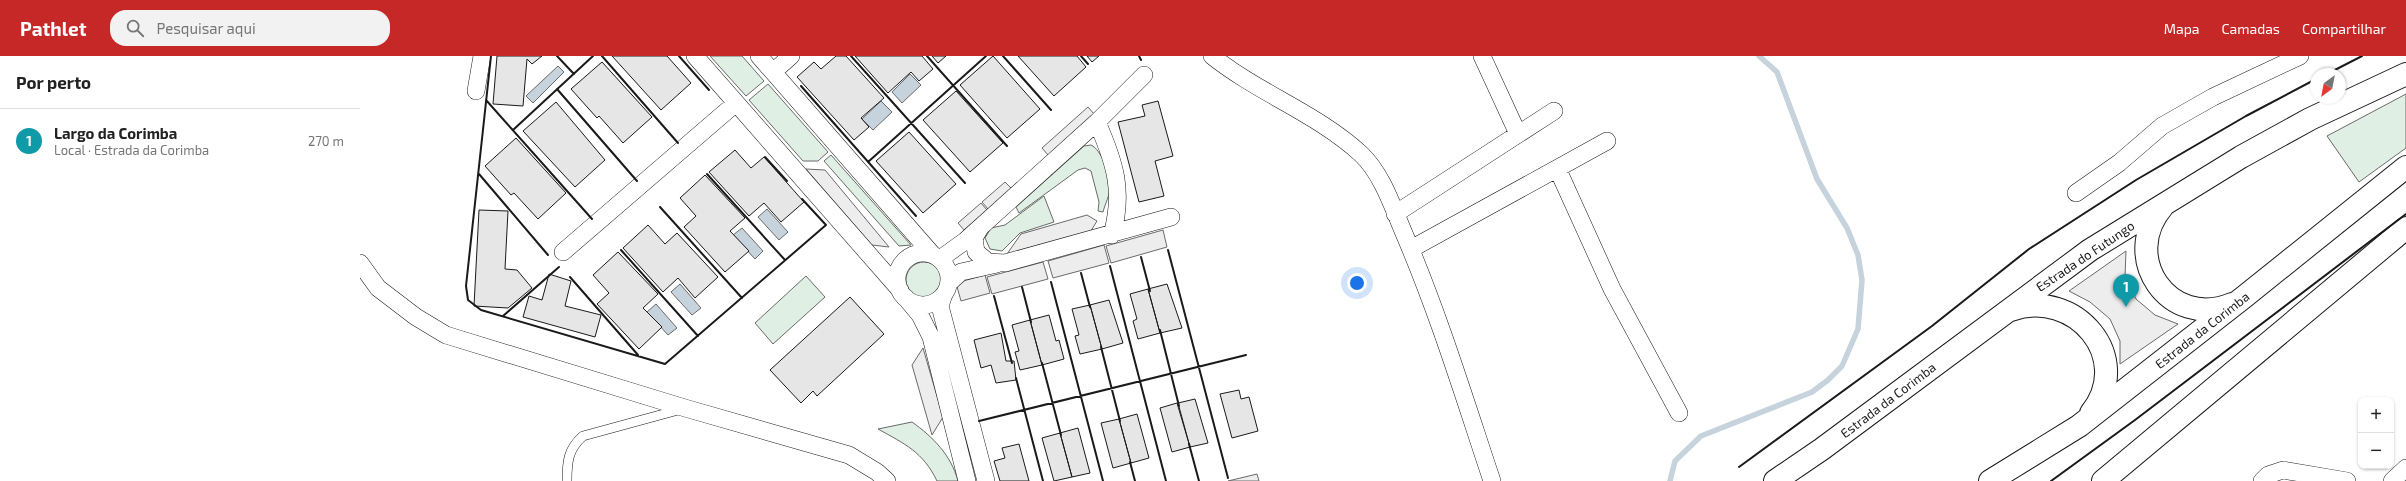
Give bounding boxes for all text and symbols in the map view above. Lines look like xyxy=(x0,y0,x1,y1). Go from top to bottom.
search box xyxy=(110,10,390,46)
text: Pathlet xyxy=(20,17,86,40)
icon: search xyxy=(124,17,146,39)
text: Pesquisar aqui xyxy=(156,19,256,37)
text: Mapa xyxy=(2164,20,2200,37)
text: Camadas xyxy=(2222,20,2280,37)
text: Compartilhar xyxy=(2302,20,2386,37)
north arrow xyxy=(2310,68,2346,104)
text: Por perto xyxy=(16,72,91,92)
text: Largo da Corimba xyxy=(54,124,177,142)
text: 1 xyxy=(26,133,32,149)
text: 270 m xyxy=(308,133,344,149)
text: Local · Estrada da Corimba xyxy=(54,142,209,158)
street label: Estrada do Futungo xyxy=(2033,217,2137,295)
your location xyxy=(1347,273,1367,293)
pin: 1 xyxy=(2113,274,2139,307)
street label: Estrada da Corimba xyxy=(2152,288,2252,372)
street label: Estrada da Corimba xyxy=(1837,359,1939,441)
map controls xyxy=(2358,397,2394,469)
button: + xyxy=(2358,397,2394,433)
button: − xyxy=(2358,433,2394,469)

